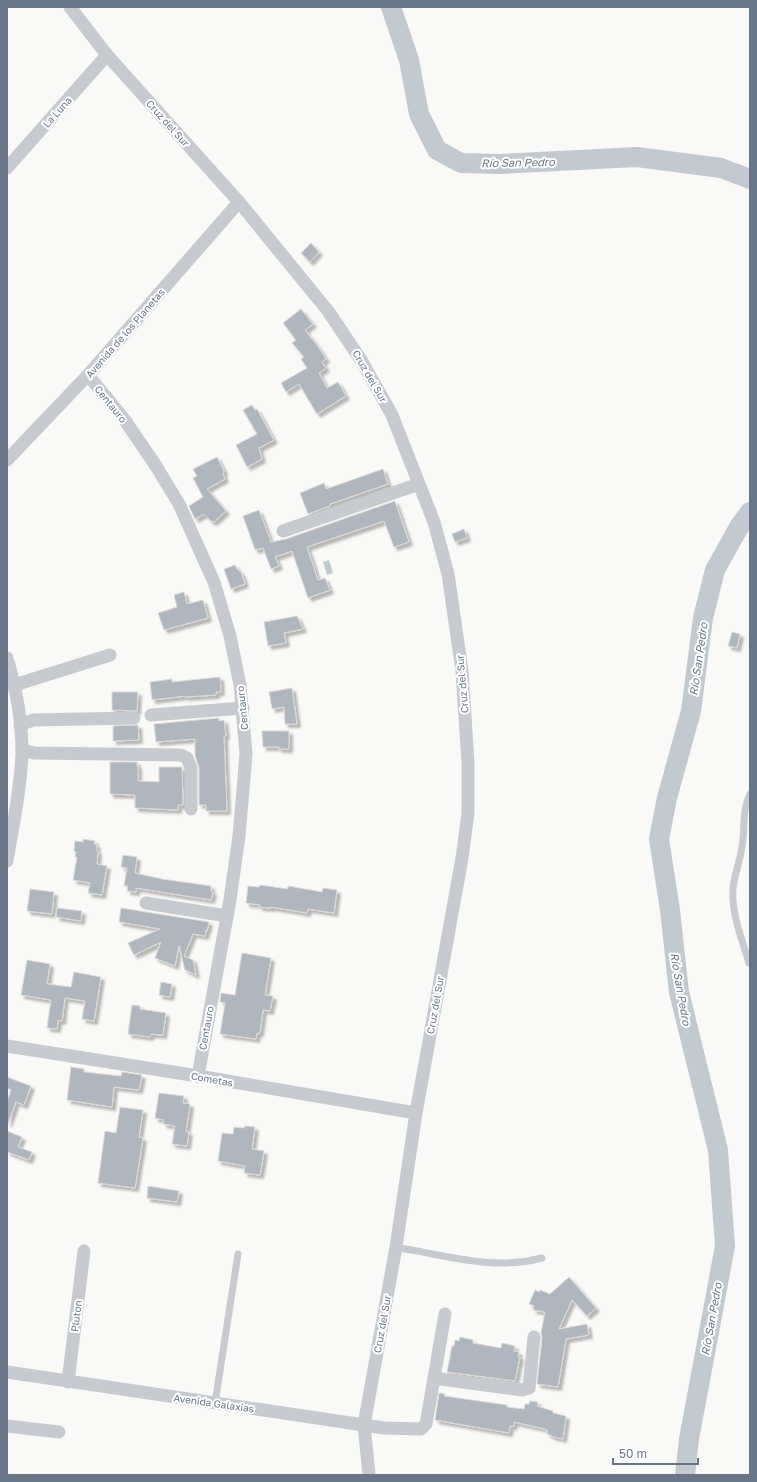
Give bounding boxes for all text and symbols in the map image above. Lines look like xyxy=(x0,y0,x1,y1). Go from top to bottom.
street label: La Luna xyxy=(40,94,74,130)
street label: Cruz del Sur xyxy=(144,97,192,149)
water label: Río San Pedro xyxy=(481,155,556,169)
street label: Avenida de los Planetas xyxy=(83,286,167,380)
street label: Cruz del Sur xyxy=(350,348,390,404)
street label: Centauro xyxy=(92,383,130,425)
water label: Río San Pedro xyxy=(686,620,710,696)
street label: Cruz del Sur xyxy=(453,654,471,714)
street label: Centauro xyxy=(234,685,250,731)
water label: Río San Pedro xyxy=(668,952,694,1028)
street label: Cruz del Sur xyxy=(424,975,446,1035)
street label: Centauro xyxy=(196,1005,216,1051)
street label: Cometas xyxy=(190,1069,234,1089)
water label: Río San Pedro xyxy=(698,1280,724,1356)
street label: Cruz del Sur xyxy=(371,1294,393,1354)
street label: Pluton xyxy=(68,1299,84,1333)
street label: Avenida Galaxias xyxy=(173,1391,255,1415)
scale bar xyxy=(613,1440,698,1466)
text: 50 m xyxy=(619,1446,647,1461)

